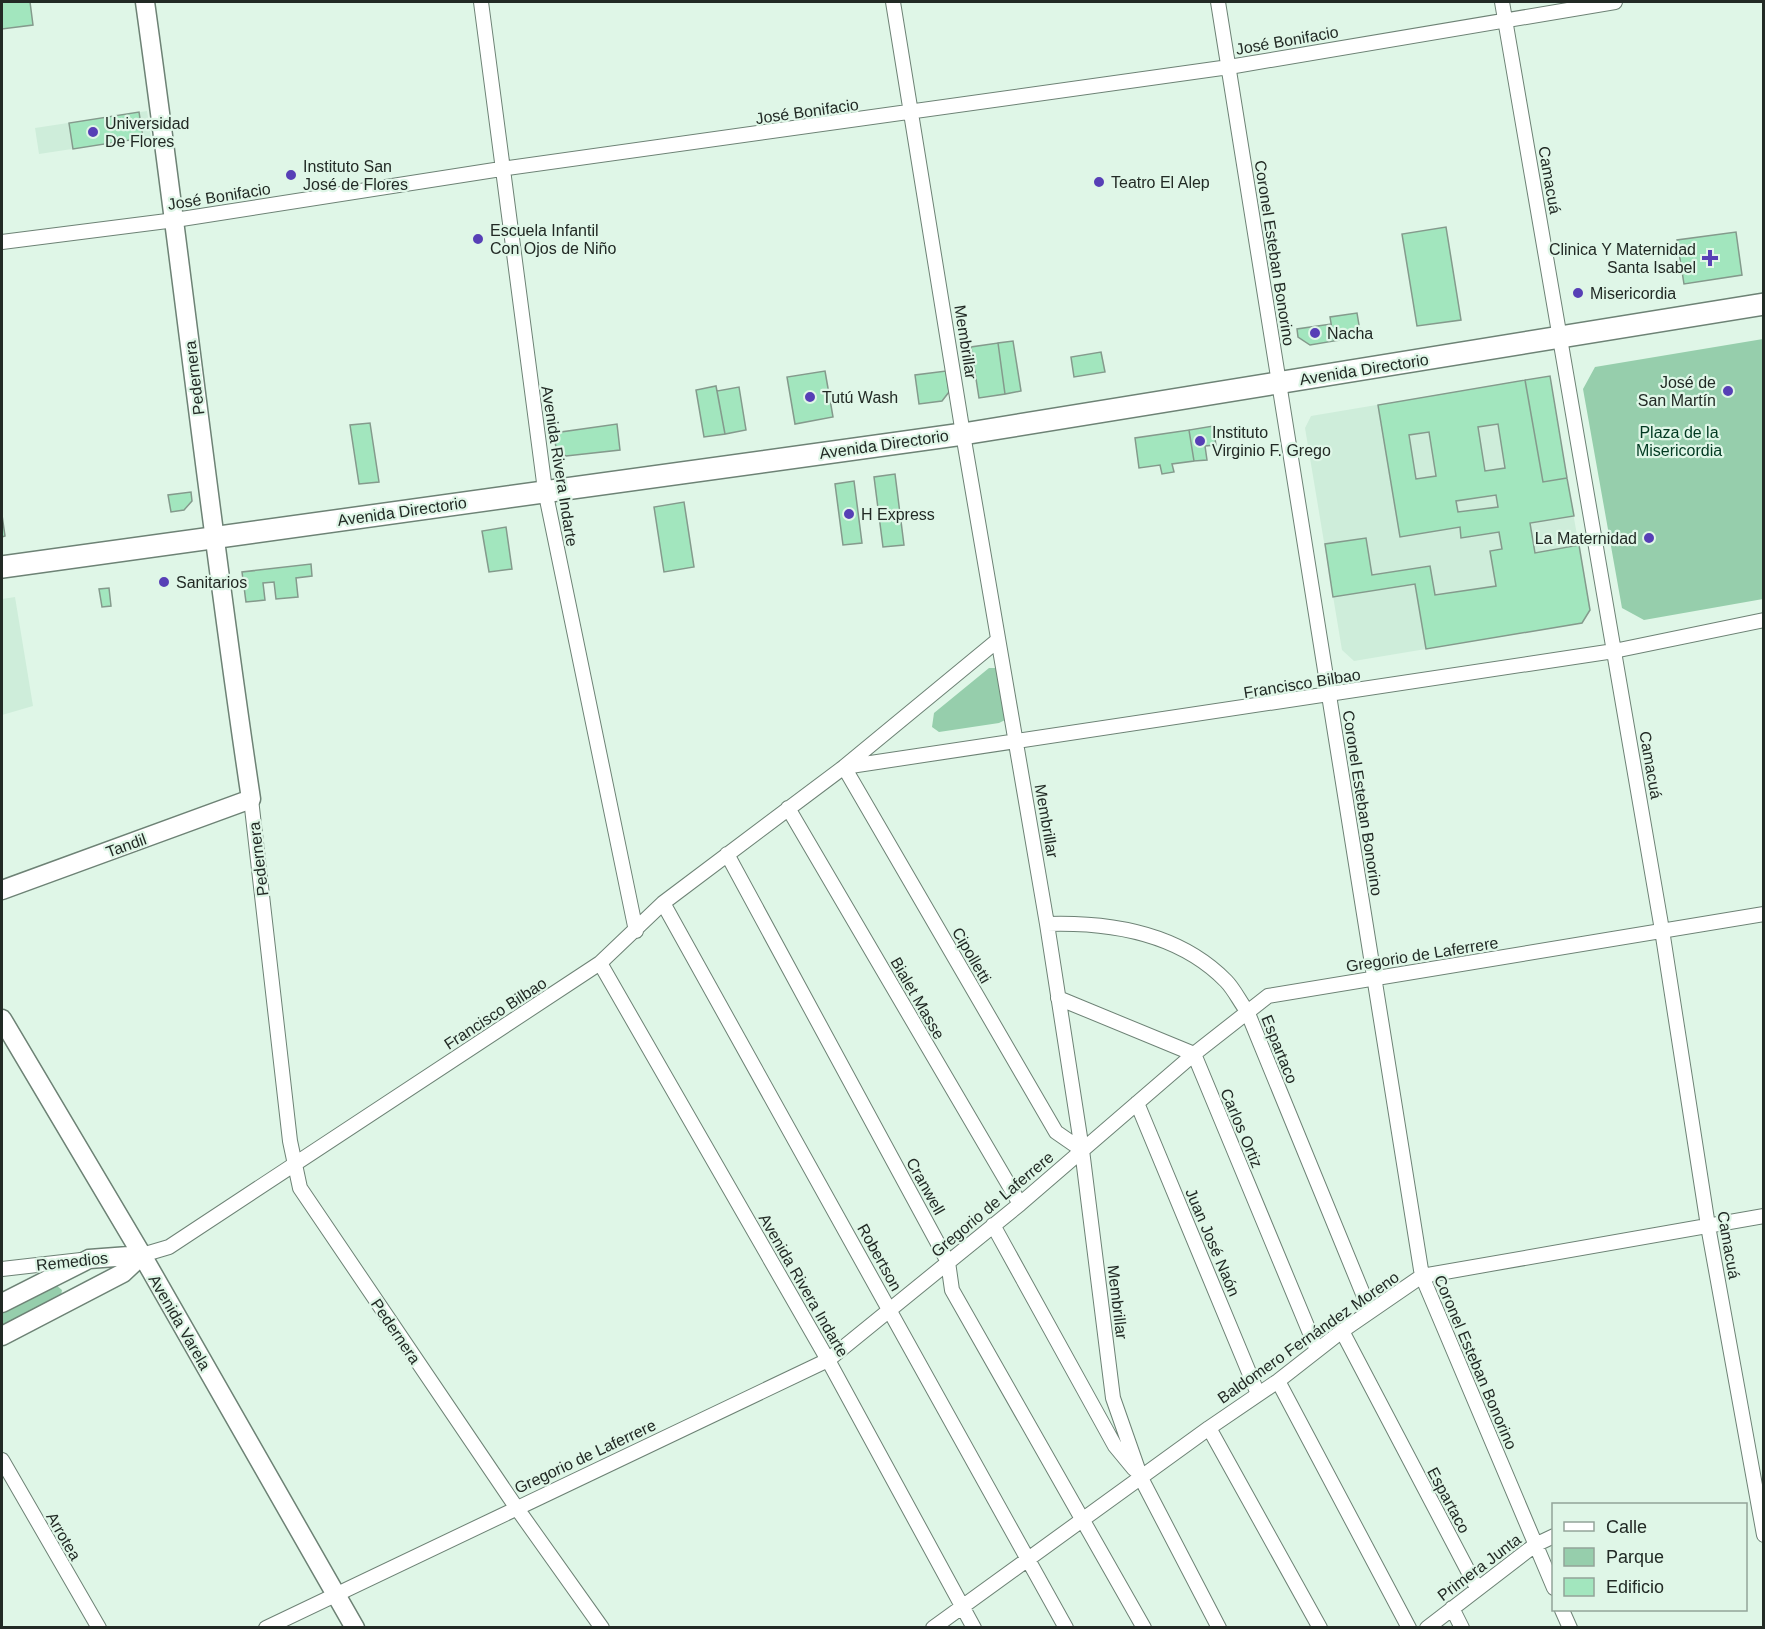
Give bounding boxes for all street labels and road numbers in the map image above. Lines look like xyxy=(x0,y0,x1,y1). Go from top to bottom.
street label: José Bonifacio xyxy=(1234,23,1340,58)
street label: José Bonifacio xyxy=(754,96,860,127)
street label: Camacuá xyxy=(1535,145,1564,215)
street label: Coronel Esteban Bonorino xyxy=(1251,159,1298,347)
street label: José Bonifacio xyxy=(166,180,272,213)
street label: Membrillar xyxy=(951,304,980,381)
street label: Pedernera xyxy=(181,340,207,416)
street label: Avenida Directorio xyxy=(1298,351,1430,388)
street label: Avenida Rivera Indarte xyxy=(538,385,581,548)
street label: Avenida Directorio xyxy=(818,427,950,462)
street label: Avenida Directorio xyxy=(336,494,468,529)
street label: Francisco Bilbao xyxy=(1242,666,1362,701)
street label: Coronel Esteban Bonorino xyxy=(1339,709,1386,897)
street label: Camacuá xyxy=(1636,730,1665,800)
street label: Membrillar xyxy=(1032,783,1061,860)
street label: Pedernera xyxy=(245,821,271,897)
street label: Tandil xyxy=(104,830,149,861)
street label: Cipolletti xyxy=(949,924,994,986)
street label: Gregorio de Laferrere xyxy=(1345,934,1499,975)
street label: Bialet Masse xyxy=(887,954,948,1042)
street label: Francisco Bilbao xyxy=(441,974,550,1053)
street label: Espartaco xyxy=(1258,1013,1301,1086)
street label: Carlos Ortiz xyxy=(1217,1086,1266,1170)
street label: Gregorio de Laferrere xyxy=(928,1148,1057,1260)
street label: Cranwell xyxy=(903,1155,948,1218)
street label: Juan José Naón xyxy=(1182,1186,1243,1299)
street label: Camacuá xyxy=(1714,1210,1743,1280)
street label: Avenida Rivera Indarte xyxy=(756,1211,852,1360)
street label: Robertson xyxy=(854,1221,905,1294)
street label: Remedios xyxy=(35,1249,109,1274)
street label: Membrillar xyxy=(1105,1264,1131,1341)
street label: Baldomero Fernández Moreno xyxy=(1215,1268,1402,1407)
street label: Avenida Varela xyxy=(145,1272,214,1373)
street label: Coronel Esteban Bonorino xyxy=(1431,1272,1520,1452)
street label: Pedernera xyxy=(368,1296,424,1367)
street label: Gregorio de Laferrere xyxy=(512,1416,659,1497)
street label: Espartaco xyxy=(1424,1464,1473,1536)
street label: Arrotea xyxy=(43,1509,84,1563)
street label: Primera Junta xyxy=(1434,1531,1524,1604)

